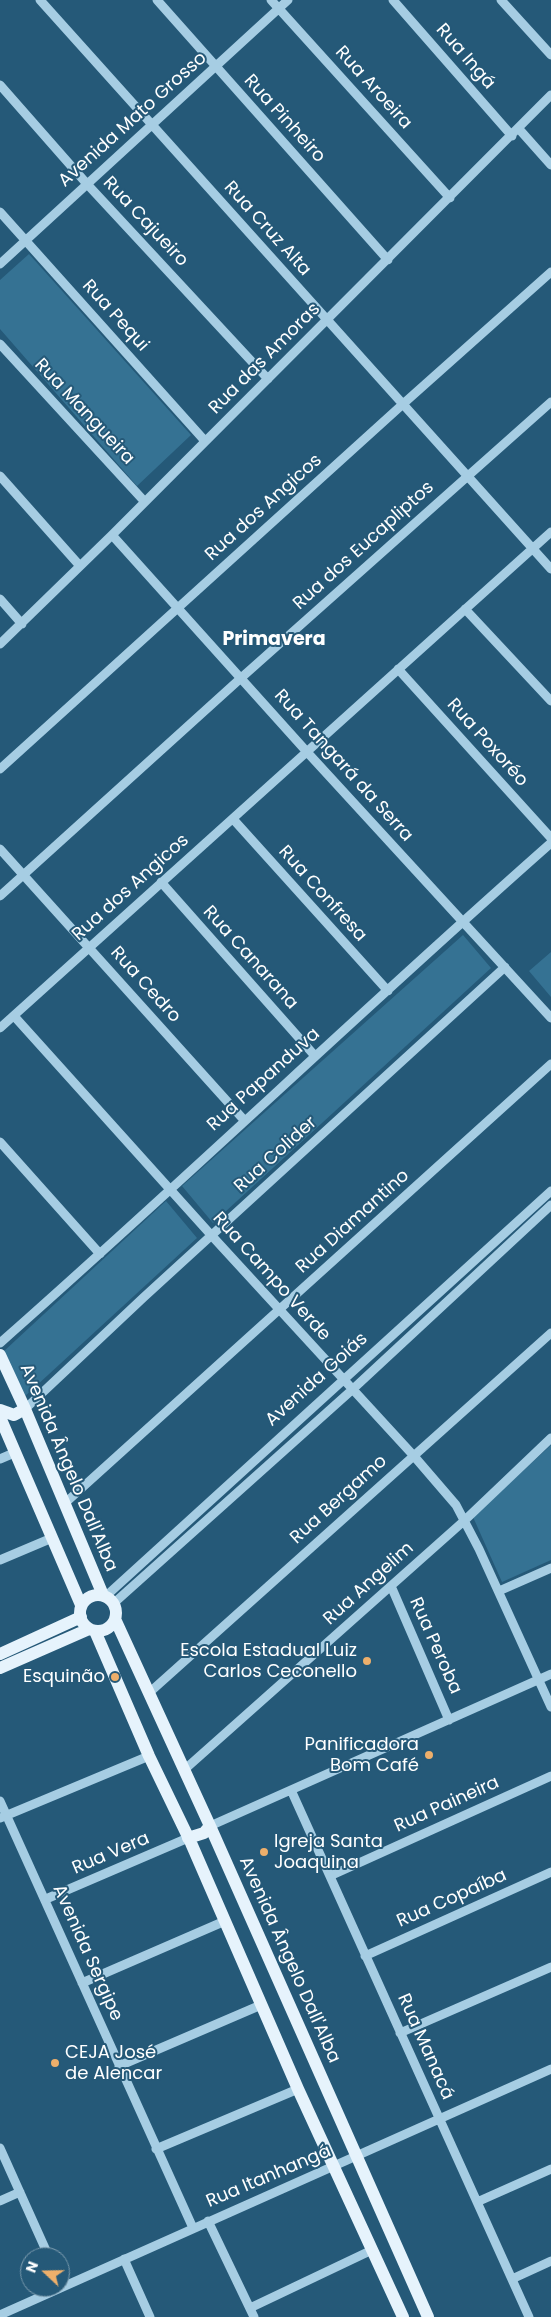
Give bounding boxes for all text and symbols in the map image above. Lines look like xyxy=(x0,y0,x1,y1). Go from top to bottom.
street label: Rua Ingá xyxy=(431,20,499,94)
street label: Rua Aroeira xyxy=(330,42,416,134)
street label: Avenida Mato Grosso xyxy=(55,48,211,192)
street label: Rua Pinheiro xyxy=(239,70,329,168)
street label: Rua Cajueiro xyxy=(98,172,192,272)
street label: Rua Cruz Alta xyxy=(219,177,315,281)
street label: Rua Pequi xyxy=(77,276,153,356)
street label: Rua das Amoras xyxy=(205,299,325,419)
street label: Rua Mangueira xyxy=(29,355,139,469)
street label: Rua dos Angicos xyxy=(201,450,327,566)
street label: Rua dos Eucapliptos xyxy=(289,477,439,615)
district label: Primavera xyxy=(222,629,326,651)
street label: Rua Tangará da Serra xyxy=(269,685,417,847)
street label: Rua Poxoréo xyxy=(442,695,532,791)
street label: Rua dos Angicos xyxy=(68,830,194,946)
street label: Rua Confresa xyxy=(273,842,371,946)
street label: Rua Canarana xyxy=(198,902,302,1014)
street label: Rua Cedro xyxy=(105,943,185,1027)
street label: Rua Papanduva xyxy=(203,1024,325,1136)
street label: Rua Colider xyxy=(230,1112,322,1198)
street label: Rua Diamantino xyxy=(292,1165,414,1279)
street label: Rua Campo Verde xyxy=(207,1208,335,1346)
street label: Avenida Goiás xyxy=(261,1328,373,1432)
street label: Avenida Ângelo Dall'Alba xyxy=(14,1361,122,1575)
street label: Rua Bergamo xyxy=(286,1451,392,1549)
street label: Rua Angelim xyxy=(319,1538,419,1630)
street label: Rua Peroba xyxy=(404,1594,466,1698)
place label: Escola Estadual Luiz Carlos Ceconello xyxy=(180,1640,357,1682)
marker: Escola Estadual Luiz Carlos Ceconello xyxy=(361,1655,373,1667)
place label: Esquinão xyxy=(23,1666,105,1688)
marker: Esquinão xyxy=(109,1671,121,1683)
place label: Panificadora Bom Café xyxy=(304,1734,419,1776)
marker: Panificadora Bom Café xyxy=(423,1749,435,1761)
street label: Rua Paineira xyxy=(391,1772,503,1838)
street label: Rua Vera xyxy=(69,1828,153,1880)
place label: Igreja Santa Joaquina xyxy=(274,1831,383,1874)
marker: Igreja Santa Joaquina xyxy=(258,1846,270,1858)
street label: Avenida Ângelo Dall'Alba xyxy=(234,1853,344,2067)
street label: Rua Copaíba xyxy=(394,1865,510,1933)
street label: Avenida Sergipe xyxy=(47,1882,127,2024)
street label: Rua Manacá xyxy=(392,1991,458,2103)
place label: CEJA José de Alencar xyxy=(65,2042,162,2084)
marker: CEJA José de Alencar xyxy=(49,2057,61,2069)
street label: Rua Itanhangá xyxy=(203,2141,335,2213)
north arrow xyxy=(20,2247,70,2297)
text: N xyxy=(21,2258,43,2275)

